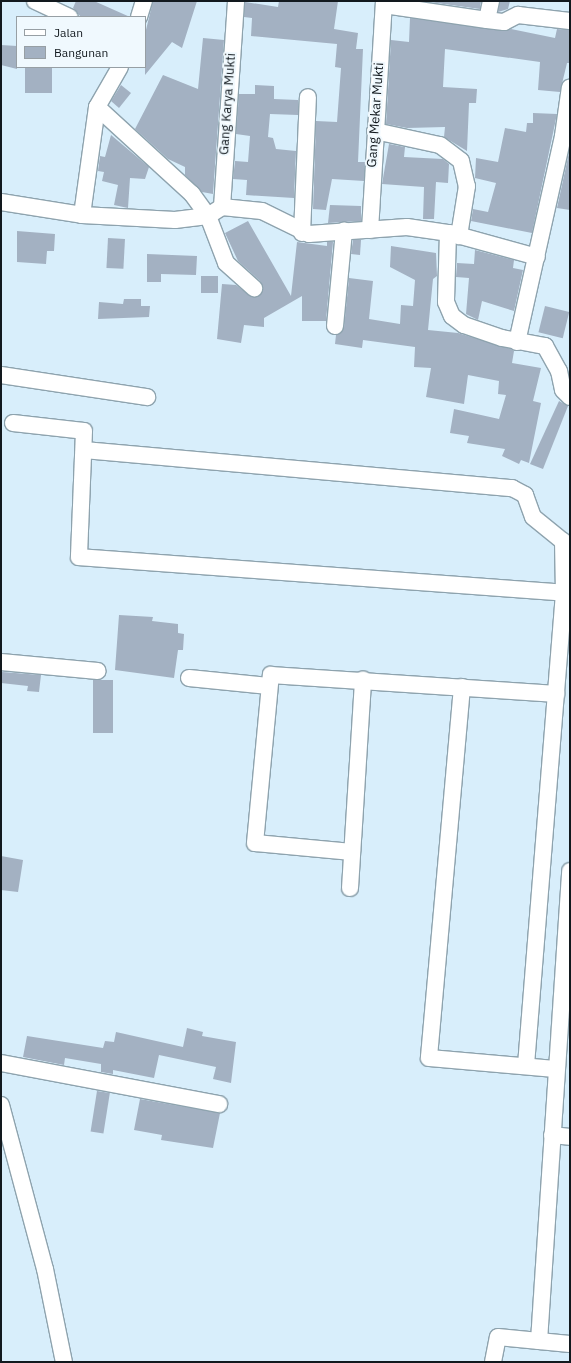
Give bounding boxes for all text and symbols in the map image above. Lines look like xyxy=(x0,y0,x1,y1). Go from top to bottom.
legend xyxy=(16,16,146,68)
text: Jalan xyxy=(54,25,83,40)
text: Bangunan xyxy=(54,45,108,60)
street label: Gang Karya Mukti xyxy=(217,53,239,155)
street label: Gang Mekar Mukti xyxy=(365,62,387,168)

